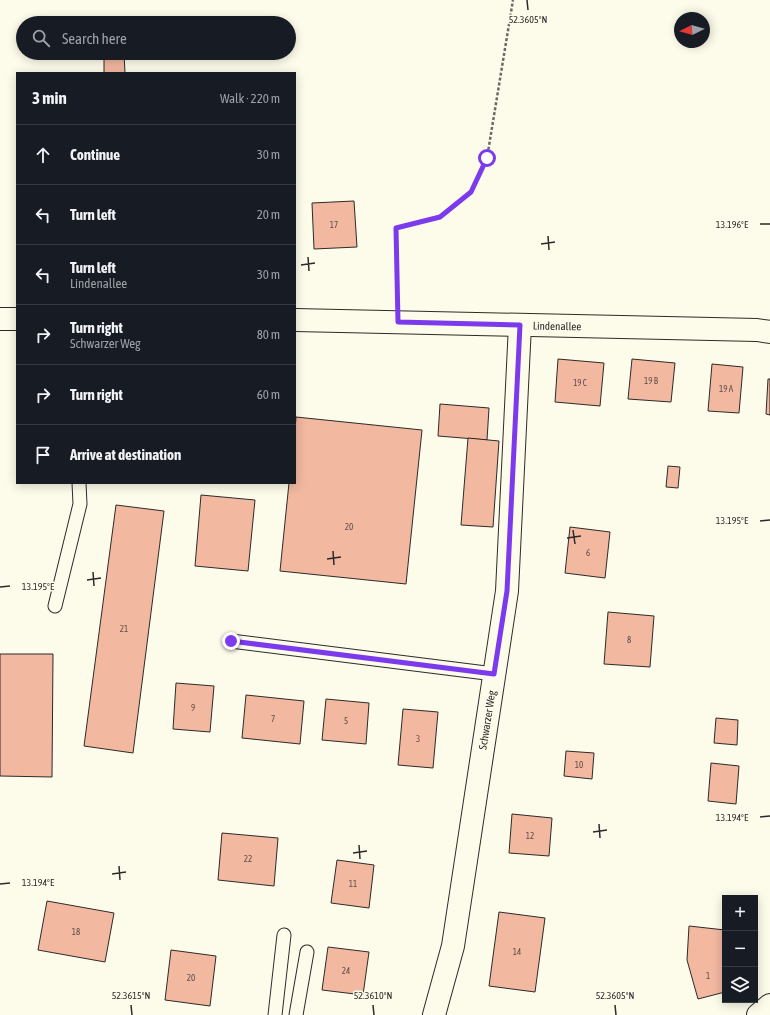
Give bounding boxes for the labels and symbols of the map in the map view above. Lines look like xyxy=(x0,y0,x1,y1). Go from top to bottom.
north arrow xyxy=(674,12,710,48)
text: 52.3605°N xyxy=(509,14,547,25)
route start xyxy=(478,149,496,167)
text: 13.196°E xyxy=(716,219,749,230)
house number: 17 xyxy=(330,220,338,230)
street label: Lindenallee xyxy=(533,320,581,332)
house number: 19 B xyxy=(644,376,659,386)
house number: 19 C xyxy=(573,378,587,388)
house number: 19 A xyxy=(719,384,734,394)
text: 13.195°E xyxy=(716,515,749,526)
house number: 20 xyxy=(345,522,353,532)
house number: 6 xyxy=(586,548,590,558)
text: 13.195°E xyxy=(22,581,55,592)
house number: 21 xyxy=(120,624,128,634)
route end xyxy=(222,632,240,650)
house number: 8 xyxy=(627,635,631,645)
street label: Schwarzer Weg xyxy=(476,689,498,750)
house number: 9 xyxy=(191,703,195,713)
house number: 7 xyxy=(271,714,275,724)
house number: 5 xyxy=(344,716,348,726)
house number: 3 xyxy=(416,734,420,744)
house number: 10 xyxy=(575,760,583,770)
text: 13.194°E xyxy=(716,812,749,823)
house number: 12 xyxy=(526,831,534,841)
house number: 22 xyxy=(244,854,252,864)
text: 13.194°E xyxy=(22,877,55,888)
house number: 11 xyxy=(349,879,357,889)
house number: 18 xyxy=(72,927,80,937)
house number: 14 xyxy=(513,947,521,957)
house number: 24 xyxy=(342,966,350,976)
house number: 1 xyxy=(706,971,710,981)
house number: 20 xyxy=(187,973,195,983)
text: 52.3615°N xyxy=(112,990,150,1001)
text: 52.3610°N xyxy=(354,990,392,1001)
text: 52.3605°N xyxy=(596,990,634,1001)

